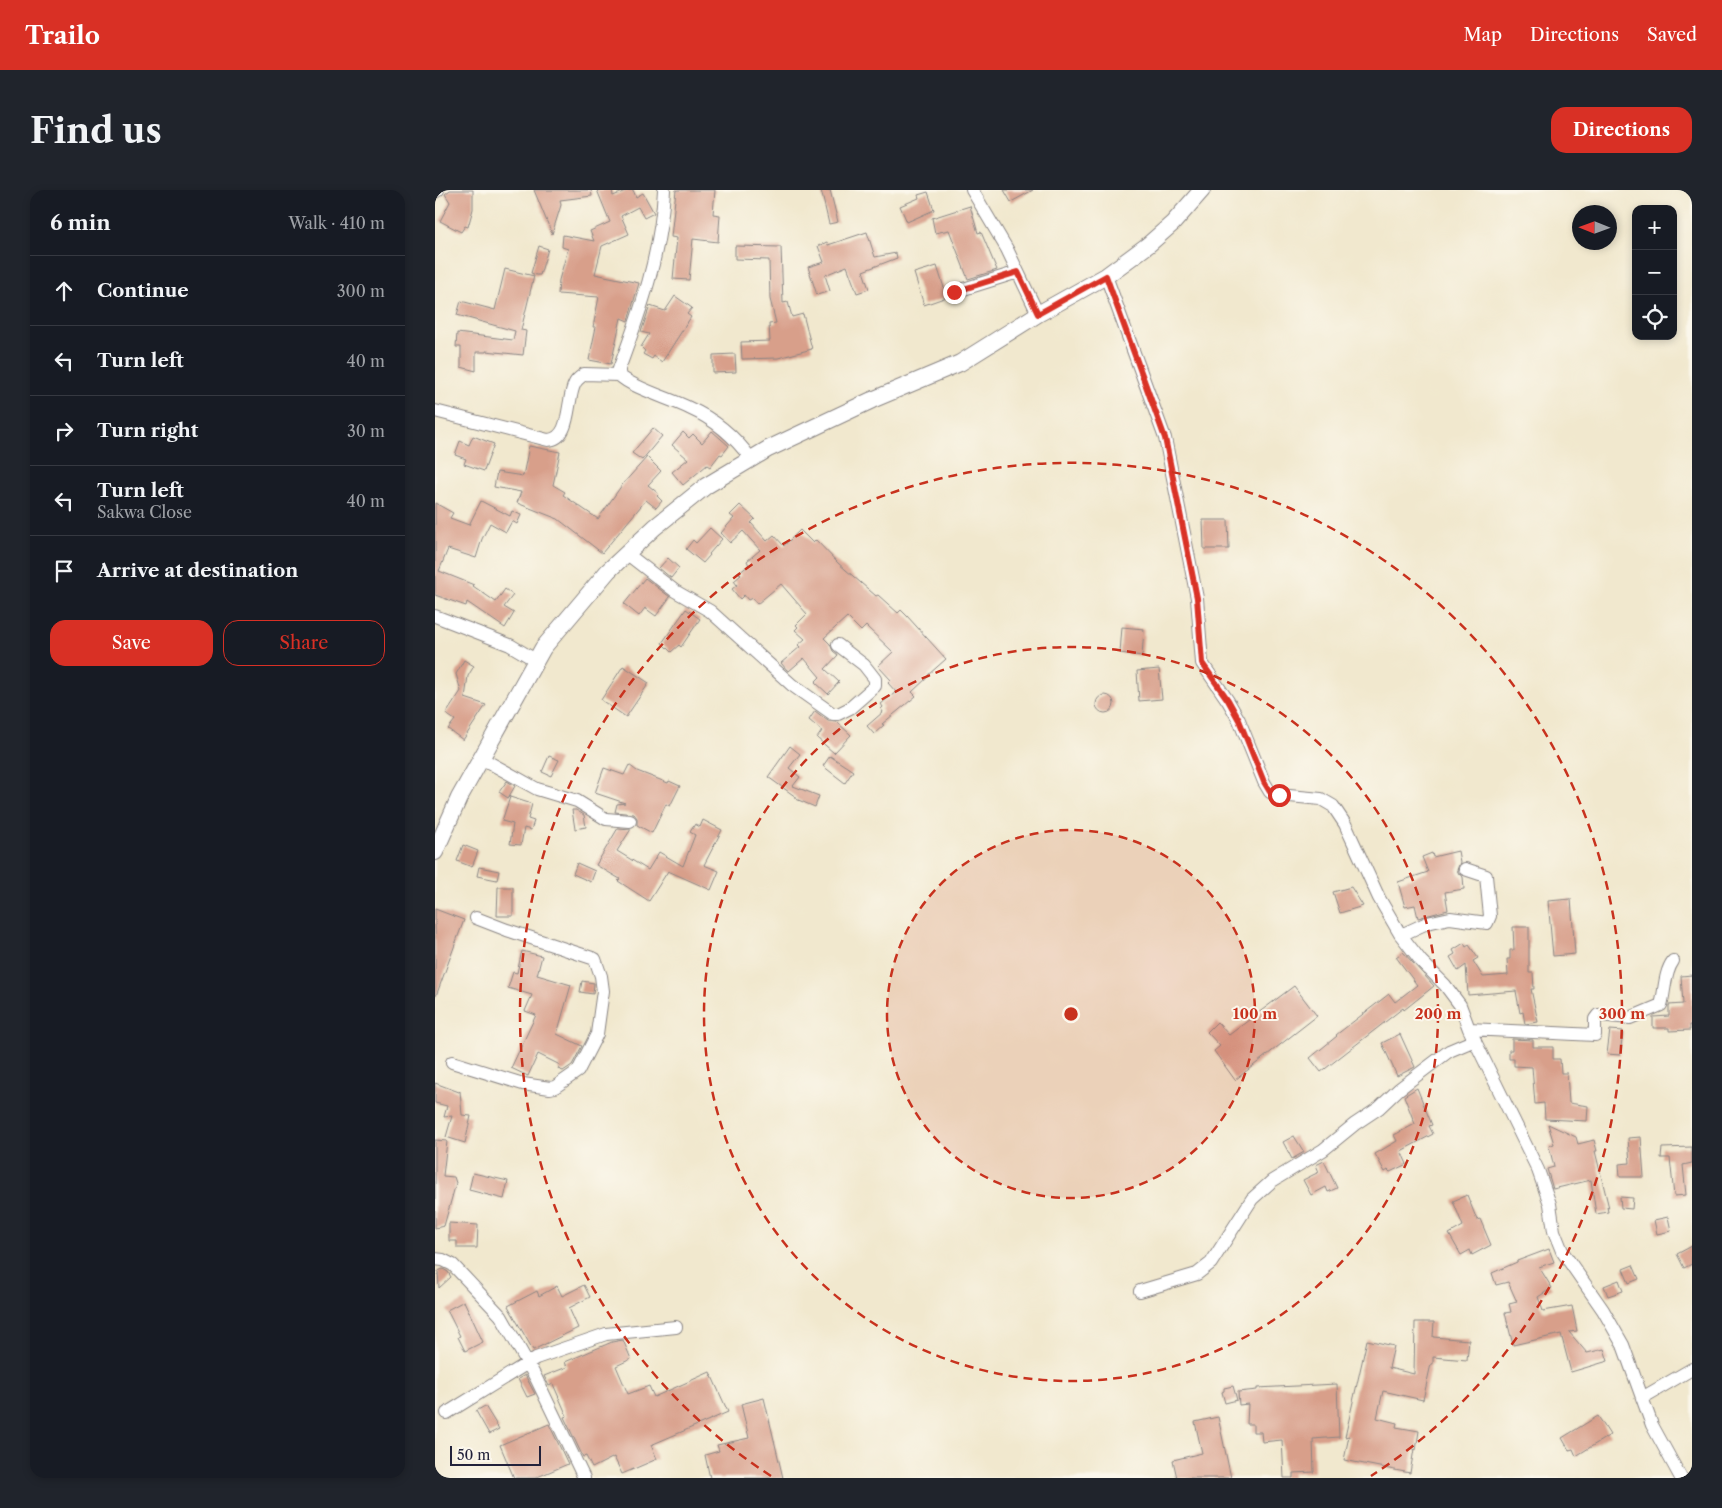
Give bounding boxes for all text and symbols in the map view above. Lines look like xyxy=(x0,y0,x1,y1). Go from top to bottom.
text: Trailo xyxy=(25,21,100,50)
text: Map xyxy=(1463,24,1502,46)
text: Directions xyxy=(1530,24,1619,46)
text: Saved xyxy=(1647,24,1697,46)
button: Directions xyxy=(1551,107,1692,153)
text: Find us xyxy=(30,109,162,152)
north arrow xyxy=(1572,205,1617,250)
map controls xyxy=(1632,205,1677,340)
button: + xyxy=(1632,205,1677,250)
text: 6 min xyxy=(50,210,111,235)
text: Walk · 410 m xyxy=(288,213,385,233)
button: − xyxy=(1632,250,1677,295)
icon: ahead xyxy=(50,277,78,305)
text: Continue xyxy=(97,279,189,302)
text: 300 m xyxy=(337,281,385,301)
route end xyxy=(943,281,966,304)
button: locate xyxy=(1632,295,1677,340)
icon: left xyxy=(50,347,78,375)
text: Turn left xyxy=(97,349,184,372)
text: 40 m xyxy=(346,351,385,371)
icon: right xyxy=(50,417,78,445)
text: Turn right xyxy=(97,419,198,442)
text: 30 m xyxy=(347,421,385,441)
text: Turn left xyxy=(97,479,184,502)
icon: left xyxy=(50,487,78,515)
text: 40 m xyxy=(346,491,385,511)
text: Sakwa Close xyxy=(97,502,192,522)
icon: arrive xyxy=(50,557,78,585)
text: Arrive at destination xyxy=(97,559,298,582)
button: Save xyxy=(50,620,213,666)
button: Share xyxy=(223,620,385,666)
route start xyxy=(1268,784,1291,807)
text: 100 m xyxy=(1233,1004,1277,1023)
text: 200 m xyxy=(1415,1004,1461,1023)
text: 300 m xyxy=(1599,1004,1645,1023)
centre of rings xyxy=(1062,1005,1080,1023)
scale bar xyxy=(450,1443,541,1466)
text: 50 m xyxy=(457,1446,490,1464)

